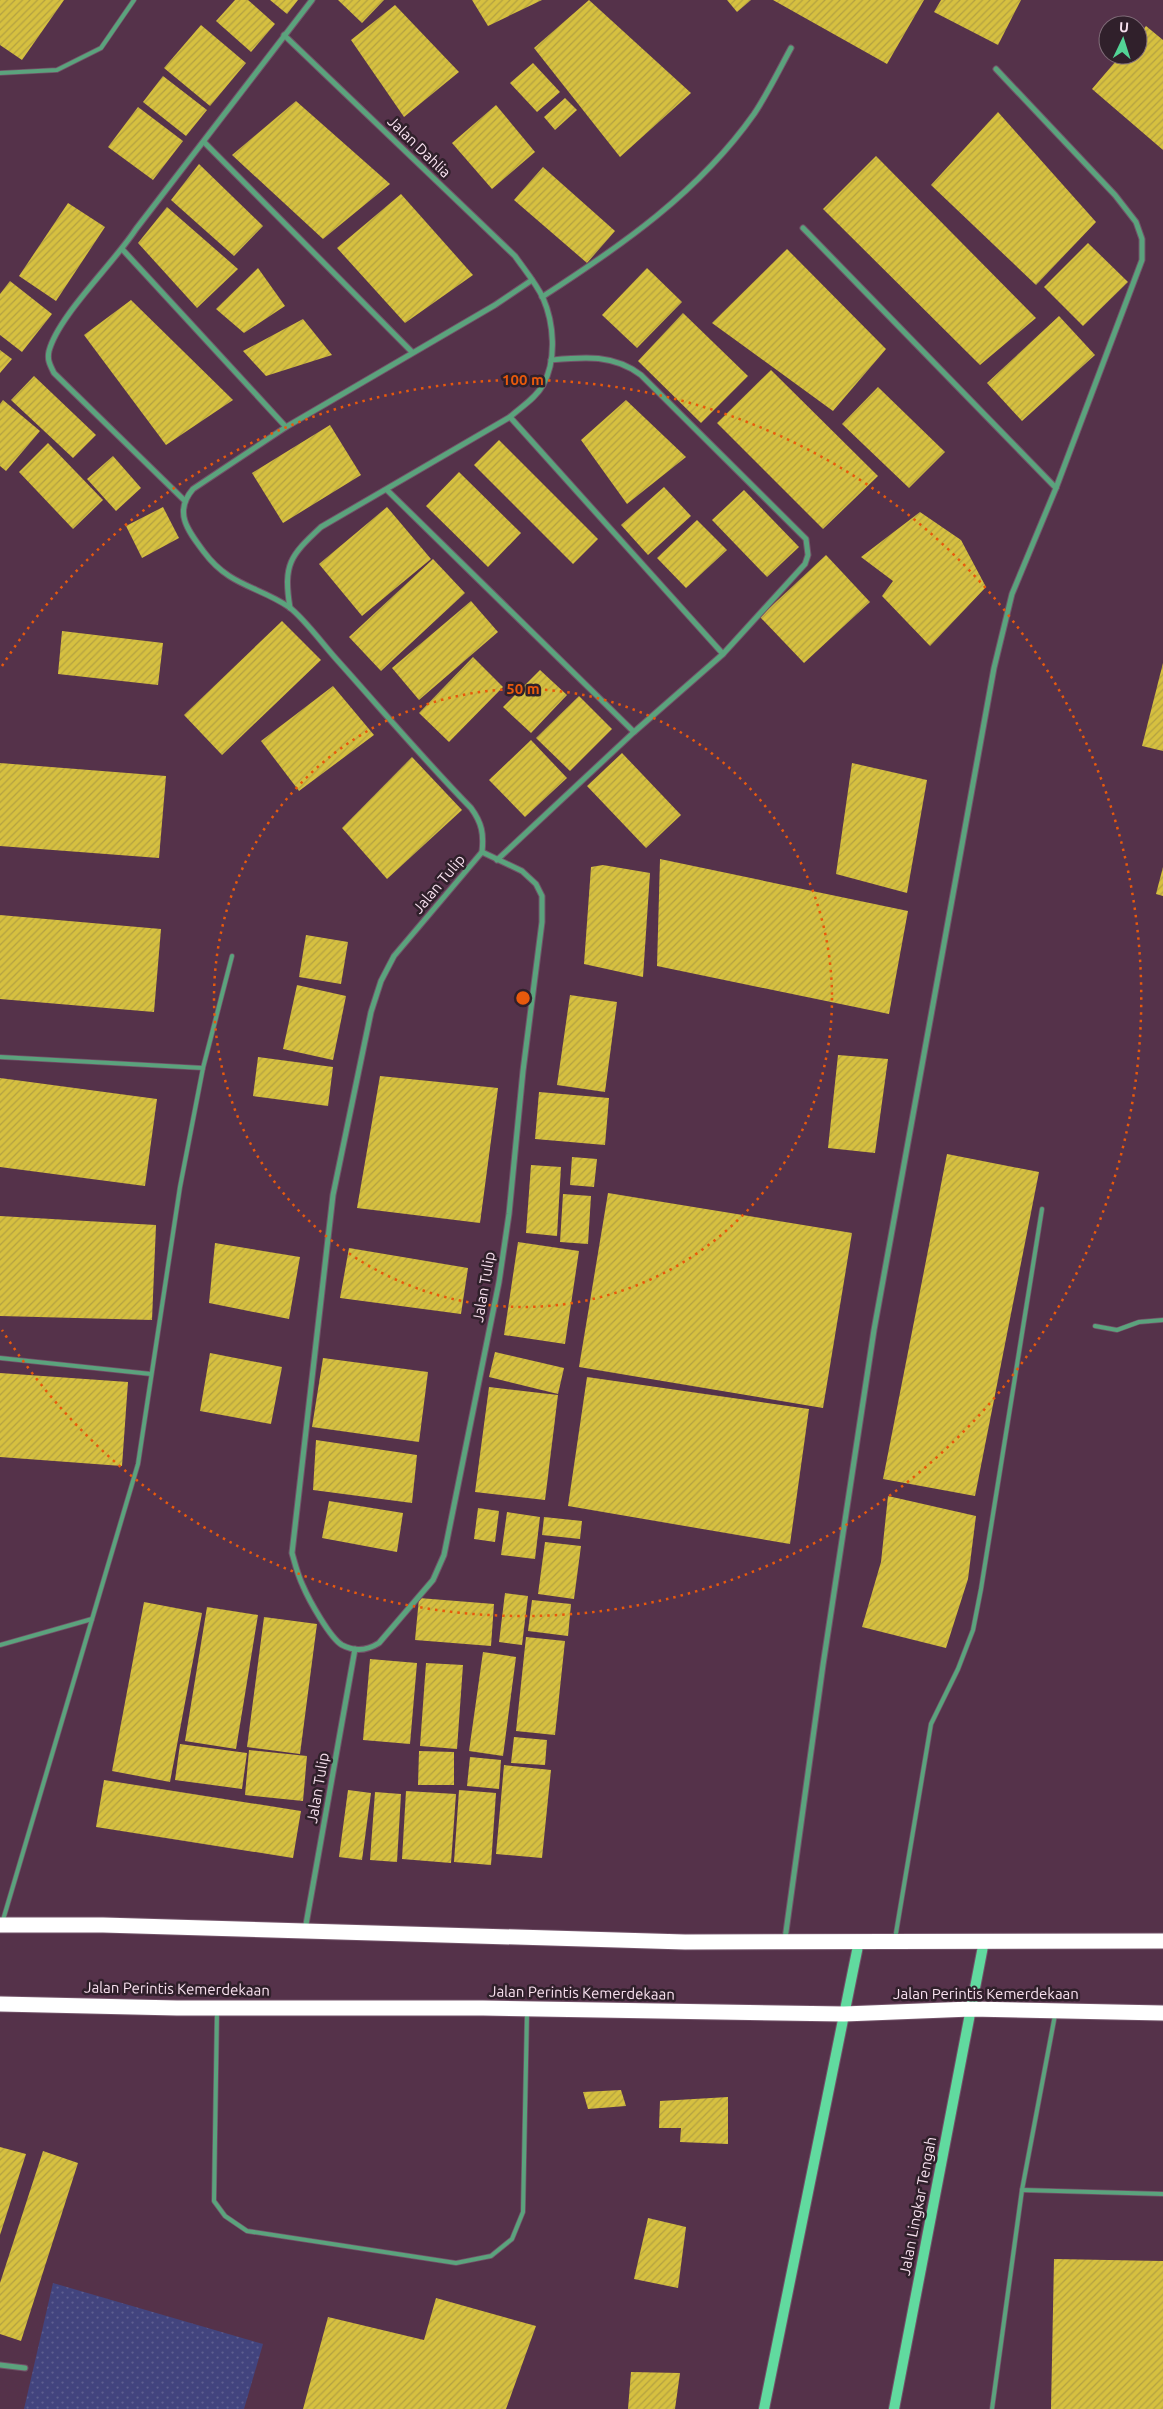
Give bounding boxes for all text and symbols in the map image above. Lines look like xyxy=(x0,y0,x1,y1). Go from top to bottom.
north arrow xyxy=(1098,15,1148,65)
text: U xyxy=(1118,19,1129,35)
street label: Jalan Dahlia xyxy=(384,112,454,181)
text: 100 m xyxy=(502,371,544,388)
text: 50 m xyxy=(506,680,540,697)
street label: Jalan Tulip xyxy=(409,851,468,917)
centre of rings xyxy=(514,989,532,1007)
street label: Jalan Tulip xyxy=(469,1250,498,1324)
street label: Jalan Tulip xyxy=(303,1751,332,1825)
street label: Jalan Perintis Kemerdekaan xyxy=(84,1978,270,1999)
street label: Jalan Perintis Kemerdekaan xyxy=(489,1982,675,2003)
street label: Jalan Perintis Kemerdekaan xyxy=(893,1985,1079,2002)
street label: Jalan Lingkar Tengah xyxy=(896,2135,939,2277)

